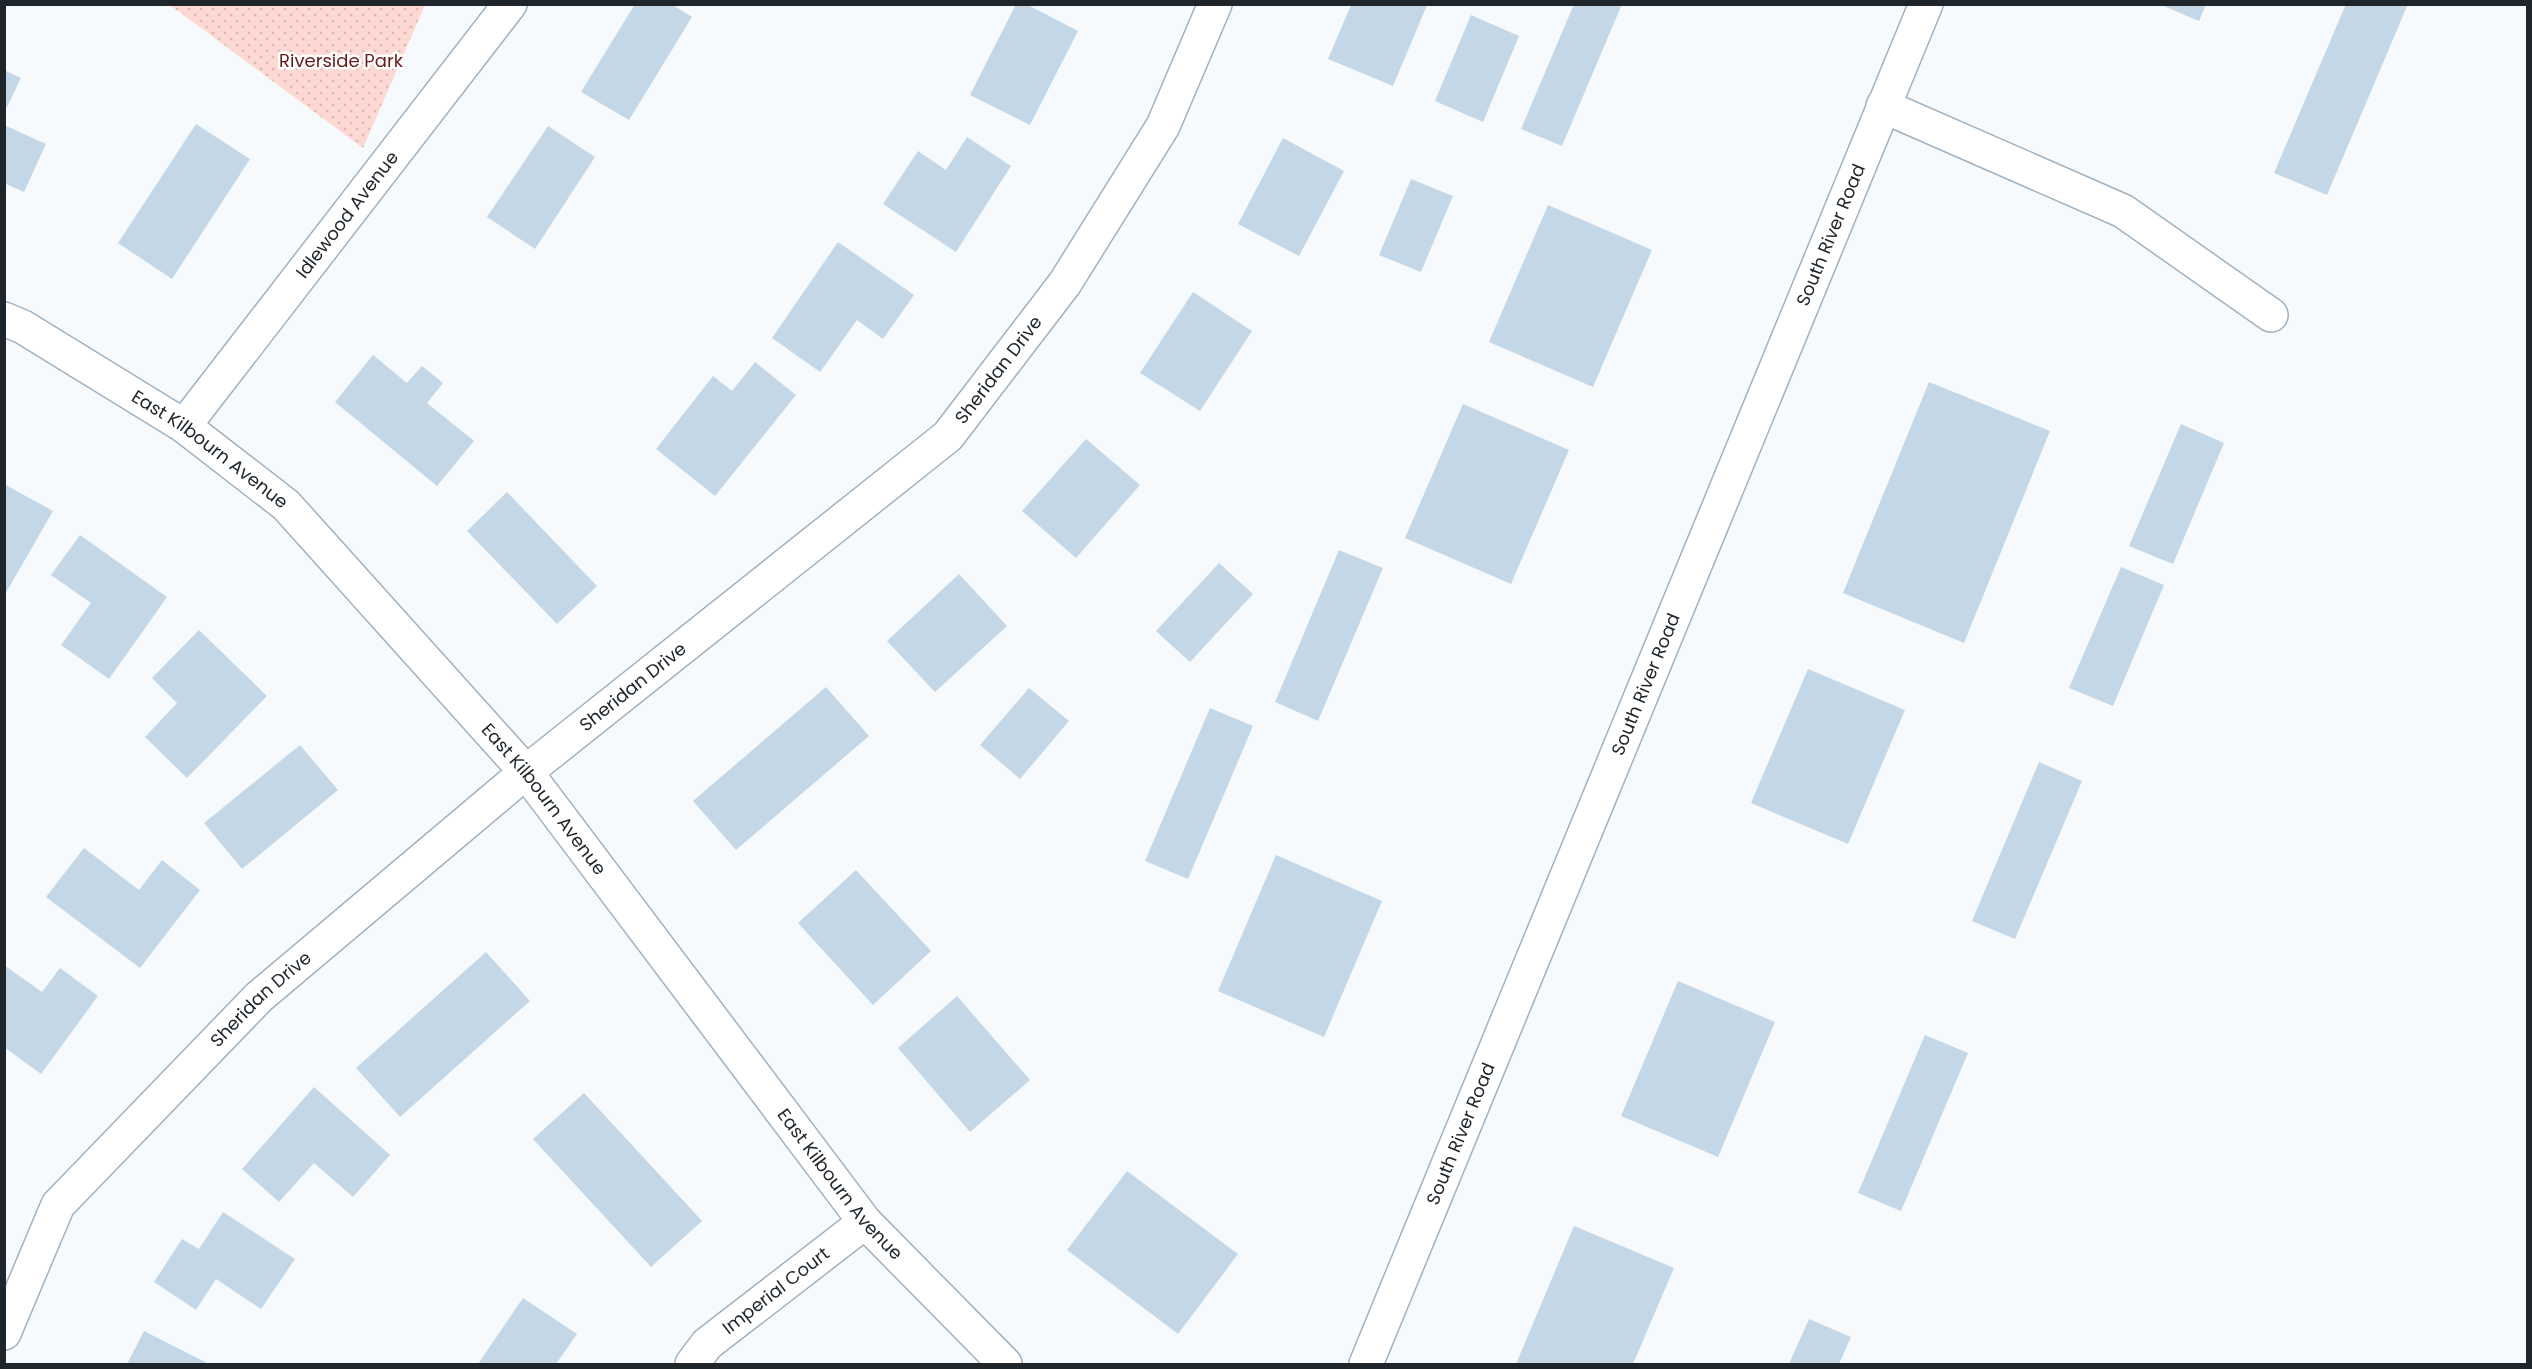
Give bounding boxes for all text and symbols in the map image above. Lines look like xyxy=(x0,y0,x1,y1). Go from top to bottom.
park label: Riverside Park xyxy=(279,48,404,73)
street label: Idlewood Avenue xyxy=(290,146,404,283)
street label: South River Road xyxy=(1790,160,1871,310)
street label: Sheridan Drive xyxy=(949,310,1048,429)
street label: East Kilbourn Avenue xyxy=(127,384,293,514)
street label: South River Road xyxy=(1605,609,1686,759)
street label: Sheridan Drive xyxy=(574,636,691,737)
street label: East Kilbourn Avenue xyxy=(476,718,612,880)
street label: Sheridan Drive xyxy=(204,945,316,1052)
street label: South River Road xyxy=(1420,1059,1501,1208)
street label: East Kilbourn Avenue xyxy=(772,1103,909,1265)
street label: Imperial Court xyxy=(717,1241,834,1340)

